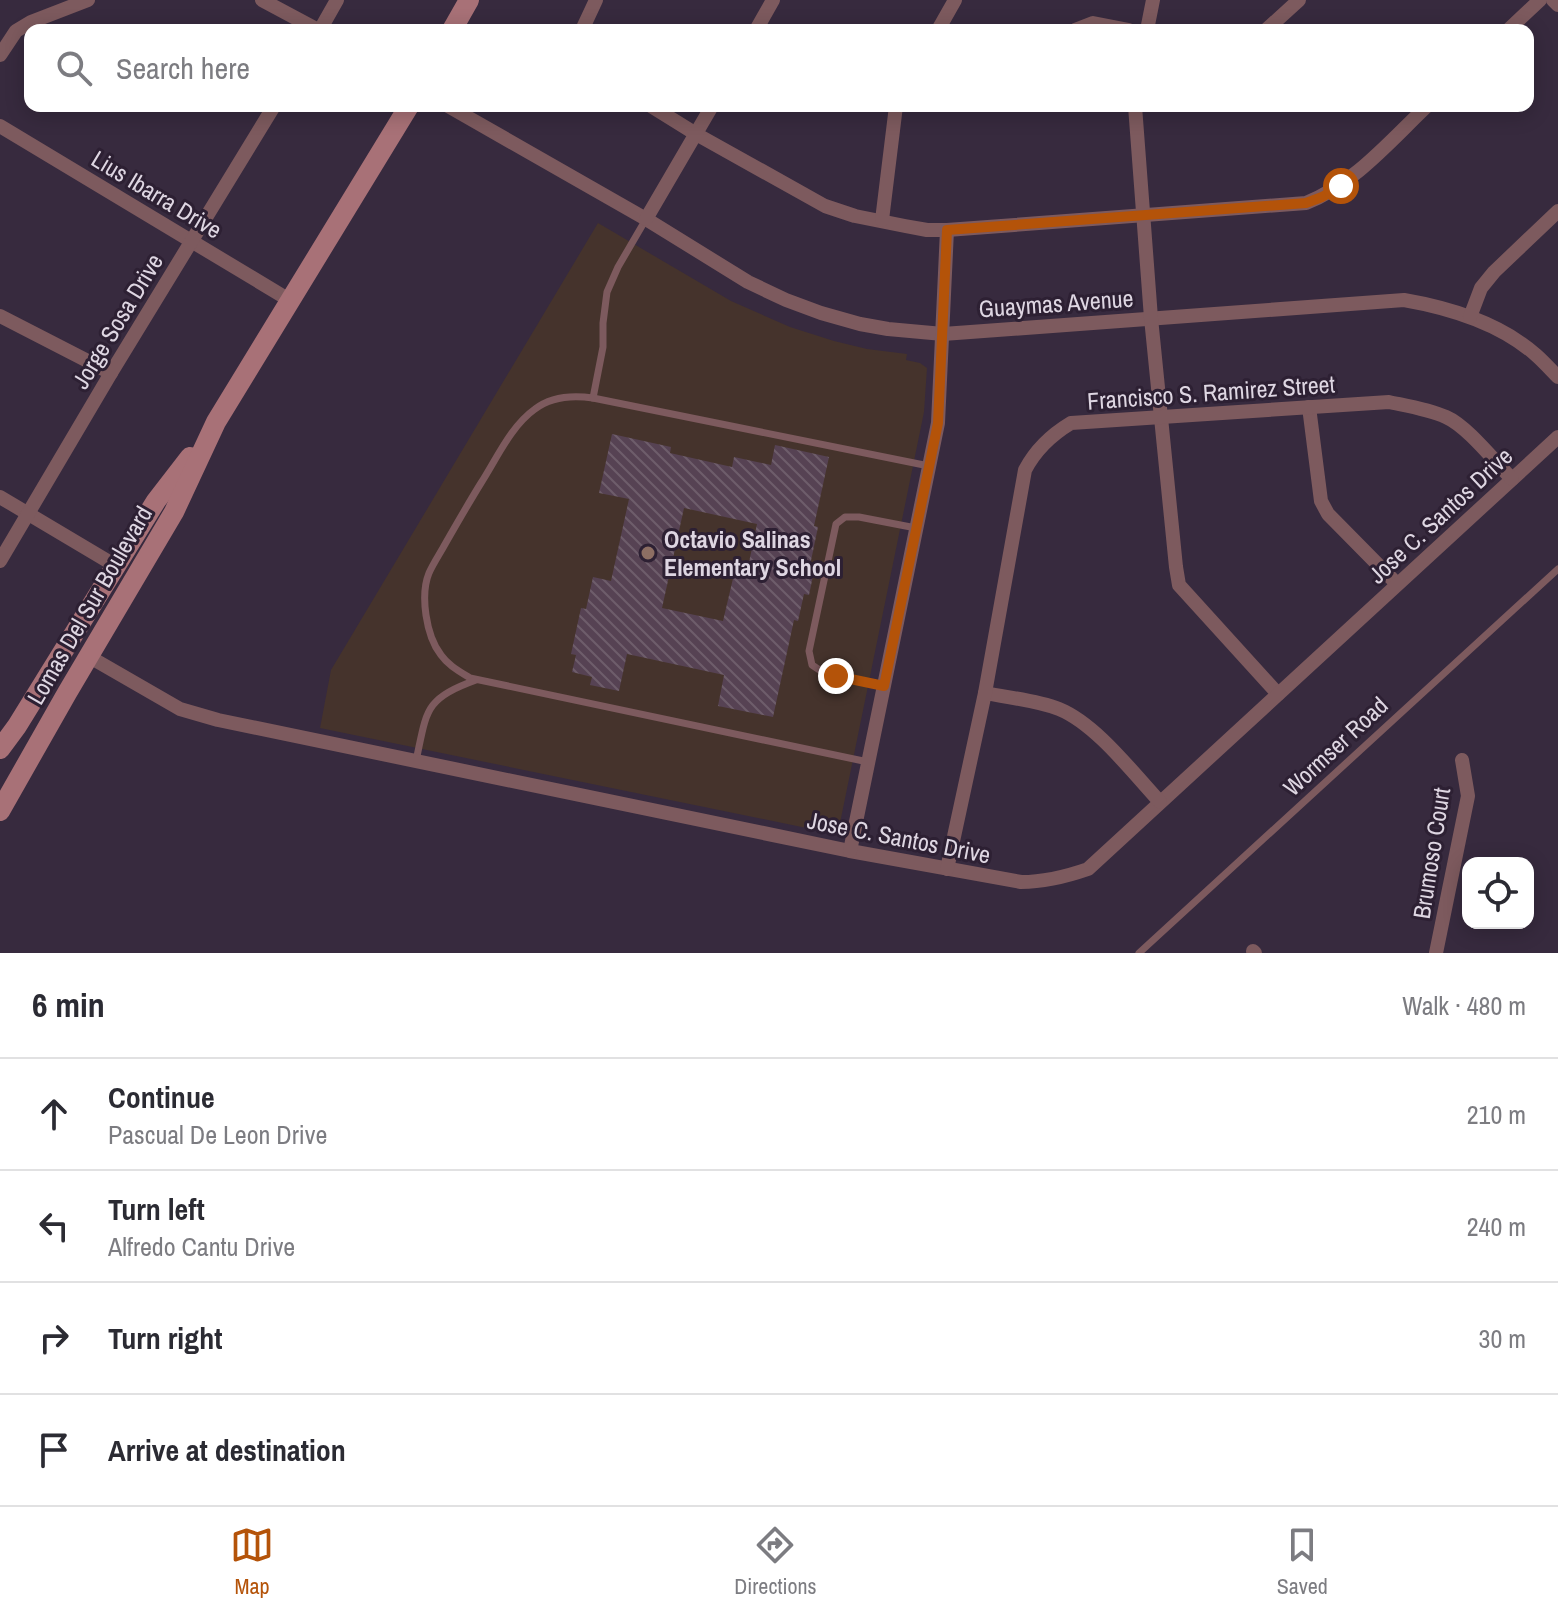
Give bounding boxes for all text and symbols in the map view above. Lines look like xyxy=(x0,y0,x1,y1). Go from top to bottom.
search box xyxy=(24,24,1534,112)
icon: search xyxy=(52,46,96,90)
text: Search here xyxy=(116,48,250,88)
street label: Lius Ibarra Drive xyxy=(86,143,228,245)
route start xyxy=(1323,168,1359,204)
street label: Jorge Sosa Drive xyxy=(64,248,170,394)
street label: Guaymas Avenue xyxy=(978,282,1134,324)
street label: Francisco S. Ramirez Street xyxy=(1086,367,1336,417)
street label: Jose C. Santos Drive xyxy=(1361,440,1519,590)
street label: Lomas Del Sur Boulevard xyxy=(19,500,159,710)
place label: Octavio Salinas Elementary School xyxy=(664,523,841,583)
marker: Octavio Salinas Elementary School xyxy=(639,544,657,562)
route end xyxy=(818,658,854,694)
street label: Wormser Road xyxy=(1276,689,1394,803)
street label: Brumoso Court xyxy=(1405,785,1457,921)
street label: Jose C. Santos Drive xyxy=(805,804,993,870)
map controls xyxy=(1462,857,1534,929)
button: locate xyxy=(1462,857,1534,929)
text: 6 min xyxy=(32,982,105,1028)
text: Walk · 480 m xyxy=(1402,988,1526,1023)
text: Continue xyxy=(108,1077,215,1117)
icon: ahead xyxy=(32,1092,76,1136)
text: 210 m xyxy=(1467,1097,1526,1132)
text: Pascual De Leon Drive xyxy=(108,1117,327,1152)
text: Turn left xyxy=(108,1189,205,1229)
icon: left xyxy=(32,1204,76,1248)
text: 240 m xyxy=(1467,1209,1526,1244)
text: Alfredo Cantu Drive xyxy=(108,1229,295,1264)
icon: right xyxy=(32,1316,76,1360)
text: Turn right xyxy=(108,1318,222,1358)
text: 30 m xyxy=(1479,1321,1526,1356)
icon: arrive xyxy=(32,1428,76,1472)
text: Arrive at destination xyxy=(108,1430,346,1470)
tab: Map xyxy=(230,1523,274,1601)
tab: Directions xyxy=(734,1523,817,1601)
tab: Saved xyxy=(1277,1523,1328,1601)

